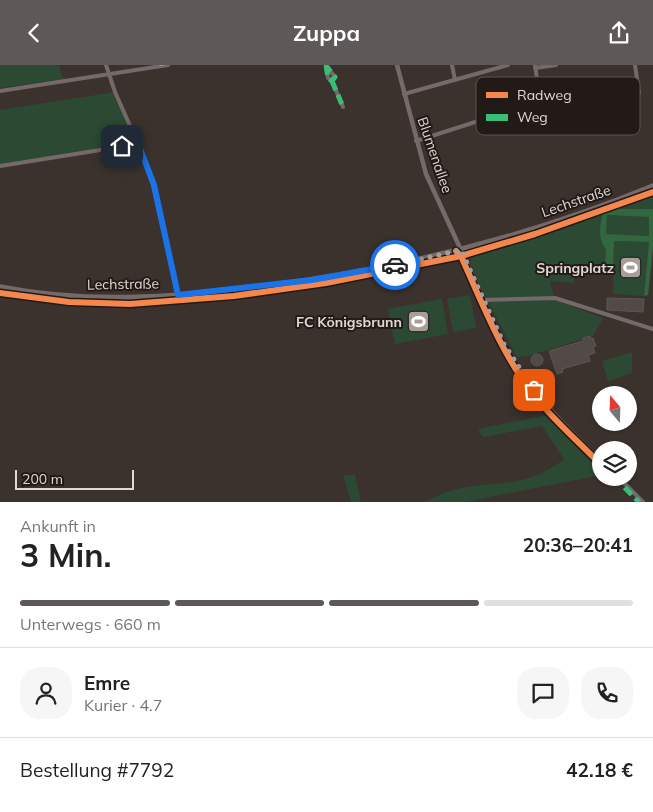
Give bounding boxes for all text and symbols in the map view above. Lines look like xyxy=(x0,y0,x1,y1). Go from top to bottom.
icon: back xyxy=(20,19,48,47)
text: Zuppa xyxy=(293,19,360,47)
icon: share xyxy=(605,19,633,47)
legend xyxy=(476,77,640,135)
text: Radweg xyxy=(517,86,572,104)
text: Weg xyxy=(517,108,548,126)
street label: Blumenallee xyxy=(414,115,456,195)
pin xyxy=(101,125,143,167)
icon: home xyxy=(108,132,136,160)
street label: Lechstraße xyxy=(539,181,613,221)
courier xyxy=(370,240,420,290)
icon: car xyxy=(381,251,409,279)
sports icon: Springplatz xyxy=(618,256,642,280)
place label: Springplatz xyxy=(536,259,614,277)
street label: Lechstraße xyxy=(87,274,159,294)
sports icon: FC Königsbrunn xyxy=(406,310,430,334)
place label: FC Königsbrunn xyxy=(296,313,402,331)
pin xyxy=(513,369,555,411)
icon: bag xyxy=(520,376,548,404)
north arrow xyxy=(592,386,638,431)
map controls xyxy=(592,386,637,486)
button: layers xyxy=(592,441,637,486)
scale bar xyxy=(15,467,134,490)
text: 200 m xyxy=(22,470,63,488)
text: Ankunft in xyxy=(20,516,96,536)
text: 20:36–20:41 xyxy=(523,533,633,557)
text: 3 Min. xyxy=(20,535,111,575)
text: Unterwegs · 660 m xyxy=(20,614,161,634)
button: person xyxy=(20,667,72,719)
button: chat xyxy=(517,667,569,719)
button: phone xyxy=(581,667,633,719)
text: Emre xyxy=(84,671,130,695)
text: Kurier · 4.7 xyxy=(84,695,162,715)
text: Bestellung #7792 xyxy=(20,758,174,782)
text: 42.18 € xyxy=(566,758,633,782)

